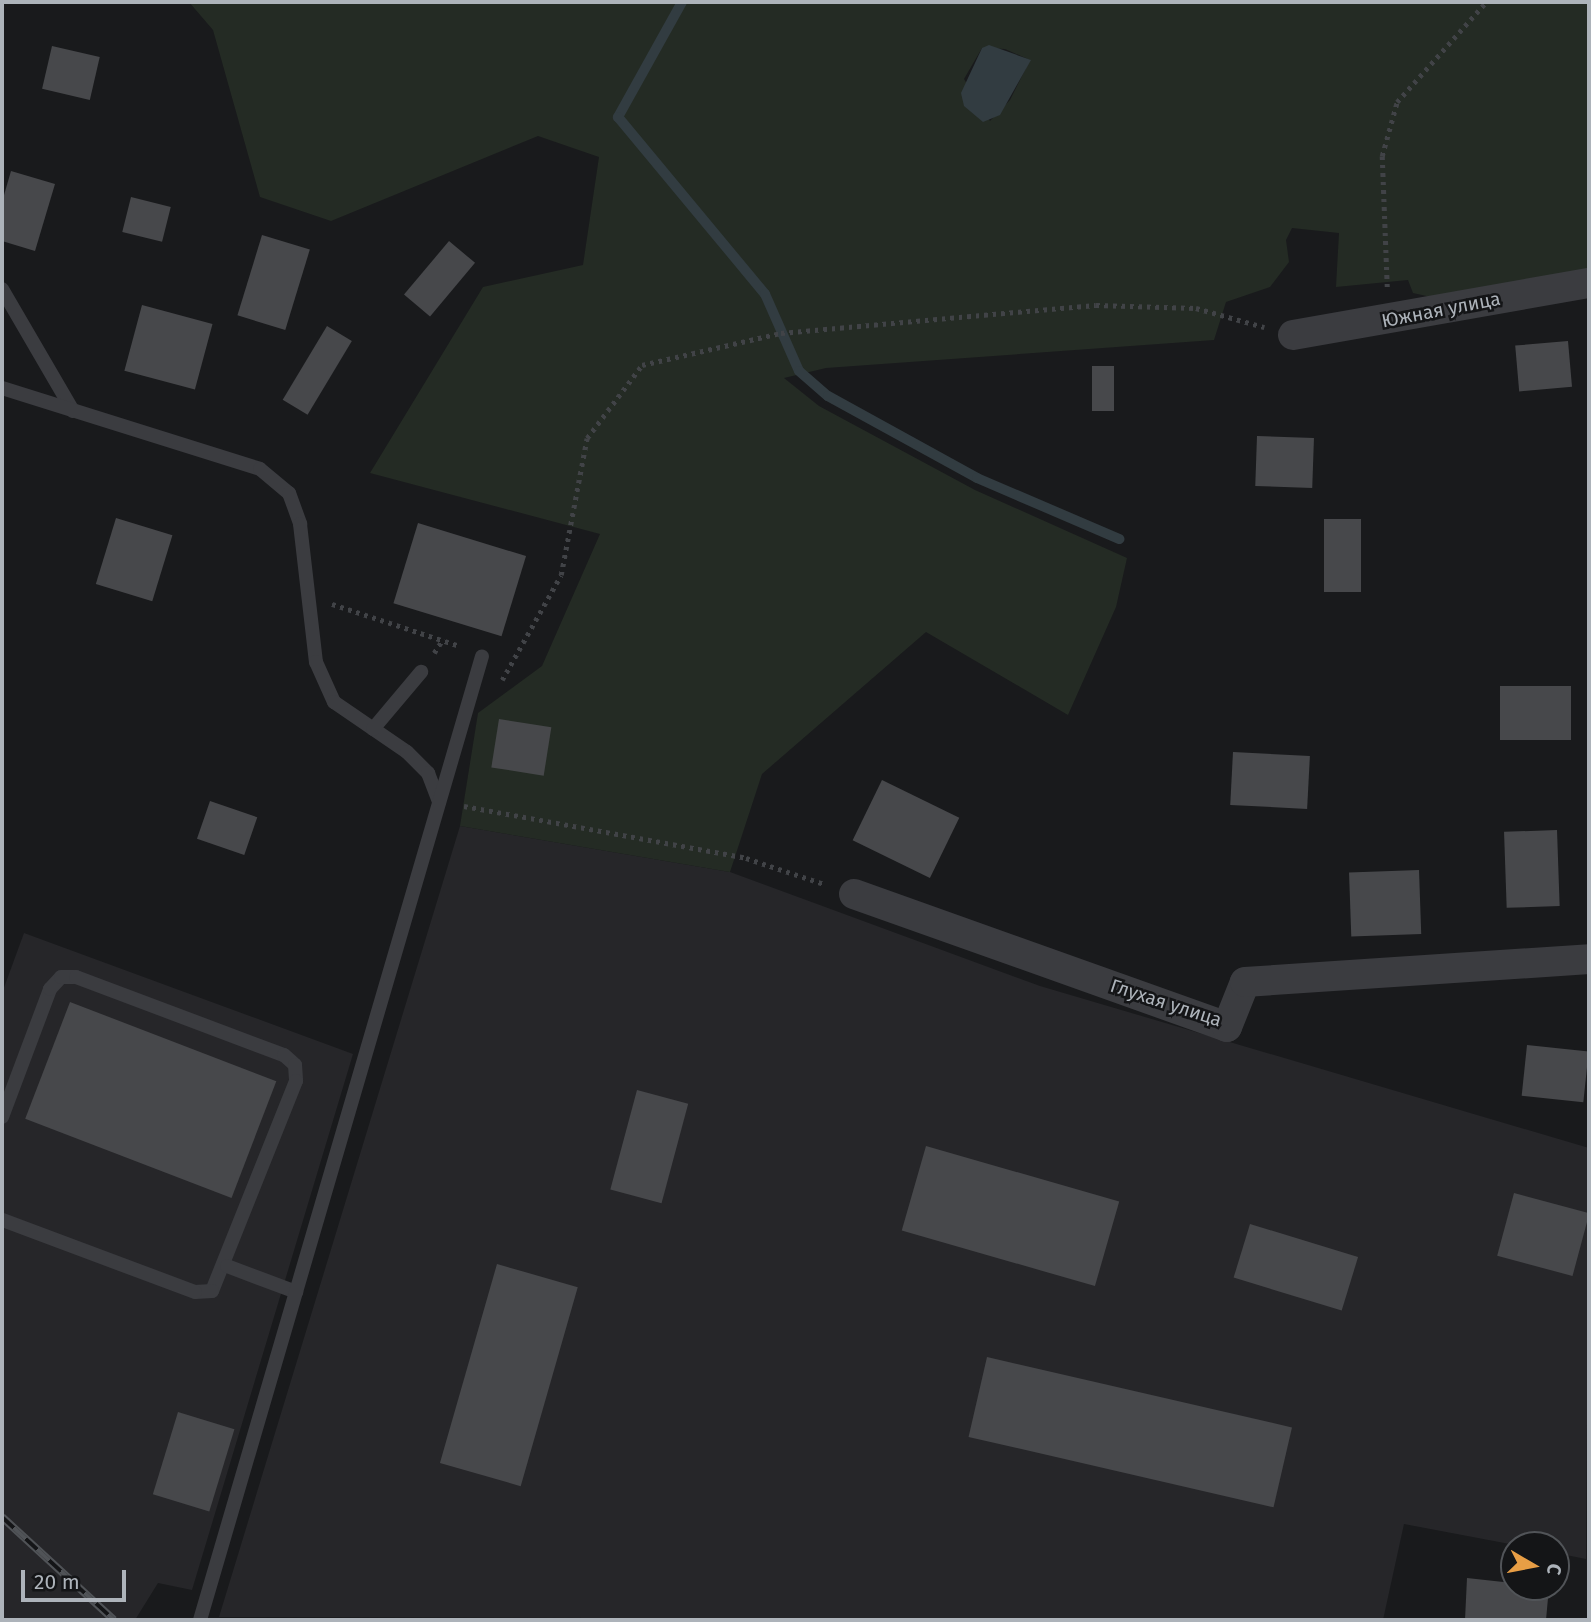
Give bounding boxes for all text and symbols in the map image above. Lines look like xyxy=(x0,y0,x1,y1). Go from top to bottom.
street label: Южная улица xyxy=(1380,287,1502,333)
street label: Глухая улица xyxy=(1107,974,1225,1032)
north arrow xyxy=(1500,1531,1570,1601)
scale bar xyxy=(24,1556,130,1600)
text: С xyxy=(1542,1562,1566,1577)
text: 20 m xyxy=(34,1569,80,1595)

